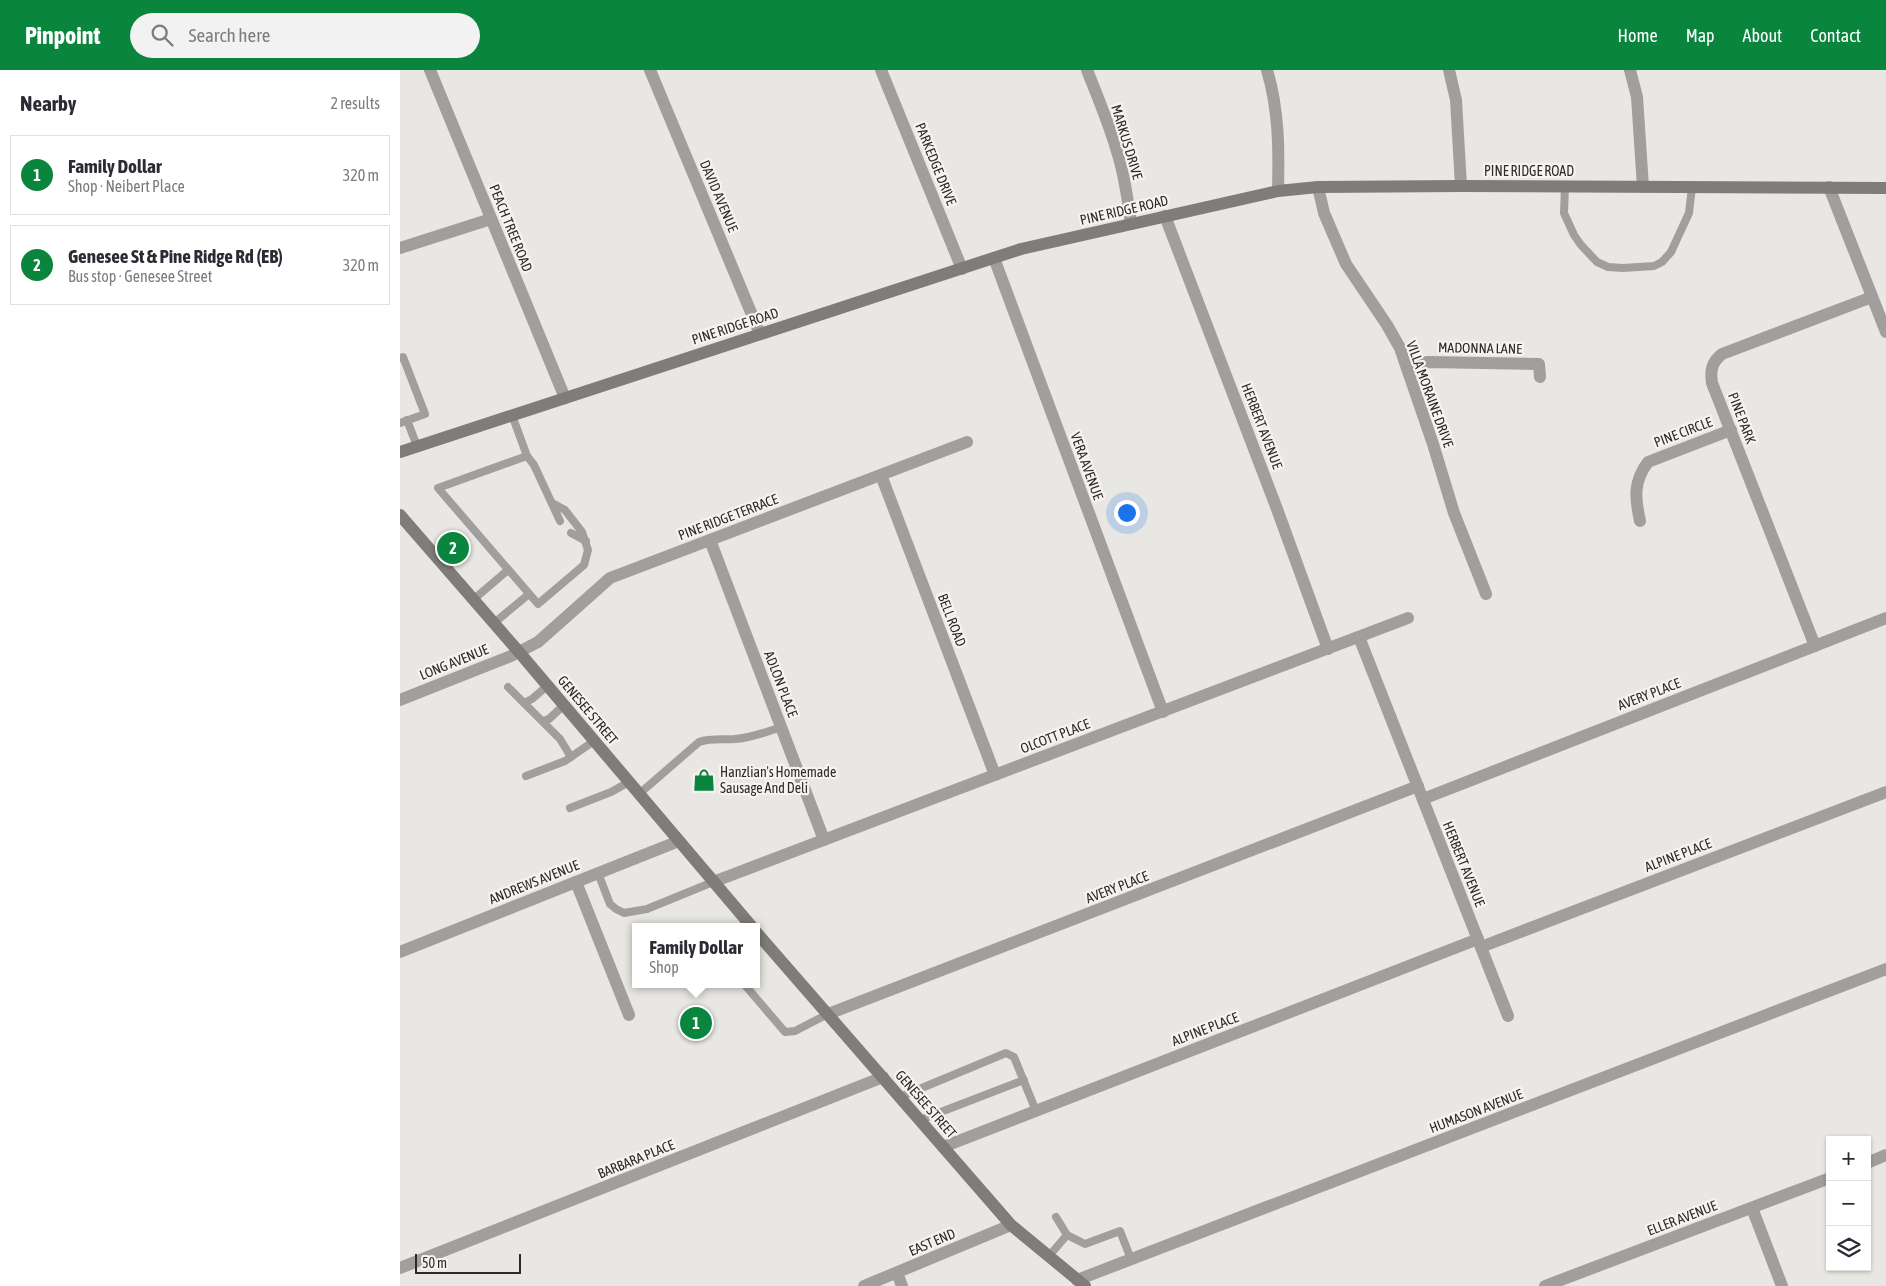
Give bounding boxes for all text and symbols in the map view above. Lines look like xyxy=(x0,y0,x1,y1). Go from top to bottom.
search box xyxy=(130,13,480,58)
icon: search xyxy=(148,21,176,49)
text: Pinpoint xyxy=(25,22,100,49)
text: Search here xyxy=(188,24,270,46)
text: Home xyxy=(1618,25,1658,46)
text: Map xyxy=(1686,25,1715,46)
text: About xyxy=(1743,25,1782,46)
text: Contact xyxy=(1810,25,1861,46)
text: Nearby xyxy=(20,91,76,115)
text: 2 results xyxy=(330,94,380,112)
street label: MARKUS DRIVE xyxy=(1108,103,1146,181)
street label: PARKEDGE DRIVE xyxy=(912,120,960,208)
text: Family Dollar xyxy=(68,155,162,177)
street label: DAVID AVENUE xyxy=(697,158,741,234)
street label: PINE RIDGE ROAD xyxy=(1484,163,1574,179)
text: 1 xyxy=(33,166,41,184)
text: 320 m xyxy=(343,166,379,184)
text: Shop · Neibert Place xyxy=(68,177,185,195)
street label: PEACH TREE ROAD xyxy=(486,182,536,274)
street label: PINE RIDGE ROAD xyxy=(1078,192,1170,228)
text: Genesee St & Pine Ridge Rd (EB) xyxy=(68,245,283,267)
text: 2 xyxy=(33,256,41,274)
text: 320 m xyxy=(343,256,379,274)
text: Bus stop · Genesee Street xyxy=(68,267,212,285)
street label: PINE RIDGE ROAD xyxy=(690,304,780,348)
street label: VILLA MORAINE DRIVE xyxy=(1403,338,1457,450)
street label: MADONNA LANE xyxy=(1438,339,1522,357)
street label: HERBERT AVENUE xyxy=(1238,381,1286,471)
street label: PINE PARK xyxy=(1725,390,1759,446)
street label: PINE CIRCLE xyxy=(1652,414,1714,450)
street label: VERA AVENUE xyxy=(1067,430,1107,502)
street label: PINE RIDGE TERRACE xyxy=(676,491,780,543)
your location xyxy=(1114,500,1140,526)
pin: 2 xyxy=(437,529,469,567)
street label: BELL ROAD xyxy=(935,591,969,649)
street label: LONG AVENUE xyxy=(417,641,491,683)
street label: ADLON PLACE xyxy=(761,649,801,719)
street label: GENESEE STREET xyxy=(555,673,621,747)
street label: AVERY PLACE xyxy=(1615,675,1683,713)
street label: OLCOTT PLACE xyxy=(1018,715,1092,757)
place label: Hanzlian's Homemade Sausage And Deli xyxy=(720,764,836,796)
shop icon: Hanzlian's Homemade Sausage And Deli xyxy=(691,767,717,793)
street label: HERBERT AVENUE xyxy=(1440,819,1488,909)
street label: ALPINE PLACE xyxy=(1642,835,1714,875)
street label: ANDREWS AVENUE xyxy=(487,857,581,907)
street label: AVERY PLACE xyxy=(1083,868,1151,906)
popup xyxy=(632,923,760,988)
text: Family Dollar xyxy=(649,936,743,958)
text: Shop xyxy=(649,958,679,976)
pin: 1 xyxy=(680,1004,712,1042)
street label: ALPINE PLACE xyxy=(1169,1009,1241,1049)
street label: GENESEE STREET xyxy=(892,1067,960,1141)
street label: HUMASON AVENUE xyxy=(1427,1086,1525,1136)
street label: BARBARA PLACE xyxy=(595,1136,677,1182)
map controls xyxy=(1826,1136,1871,1271)
button: + xyxy=(1826,1136,1871,1181)
button: − xyxy=(1826,1181,1871,1226)
street label: ELLER AVENUE xyxy=(1645,1197,1719,1239)
street label: EAST END xyxy=(906,1225,958,1259)
button: layers xyxy=(1826,1226,1871,1271)
scale bar xyxy=(415,1251,521,1274)
text: 50 m xyxy=(422,1255,447,1271)

